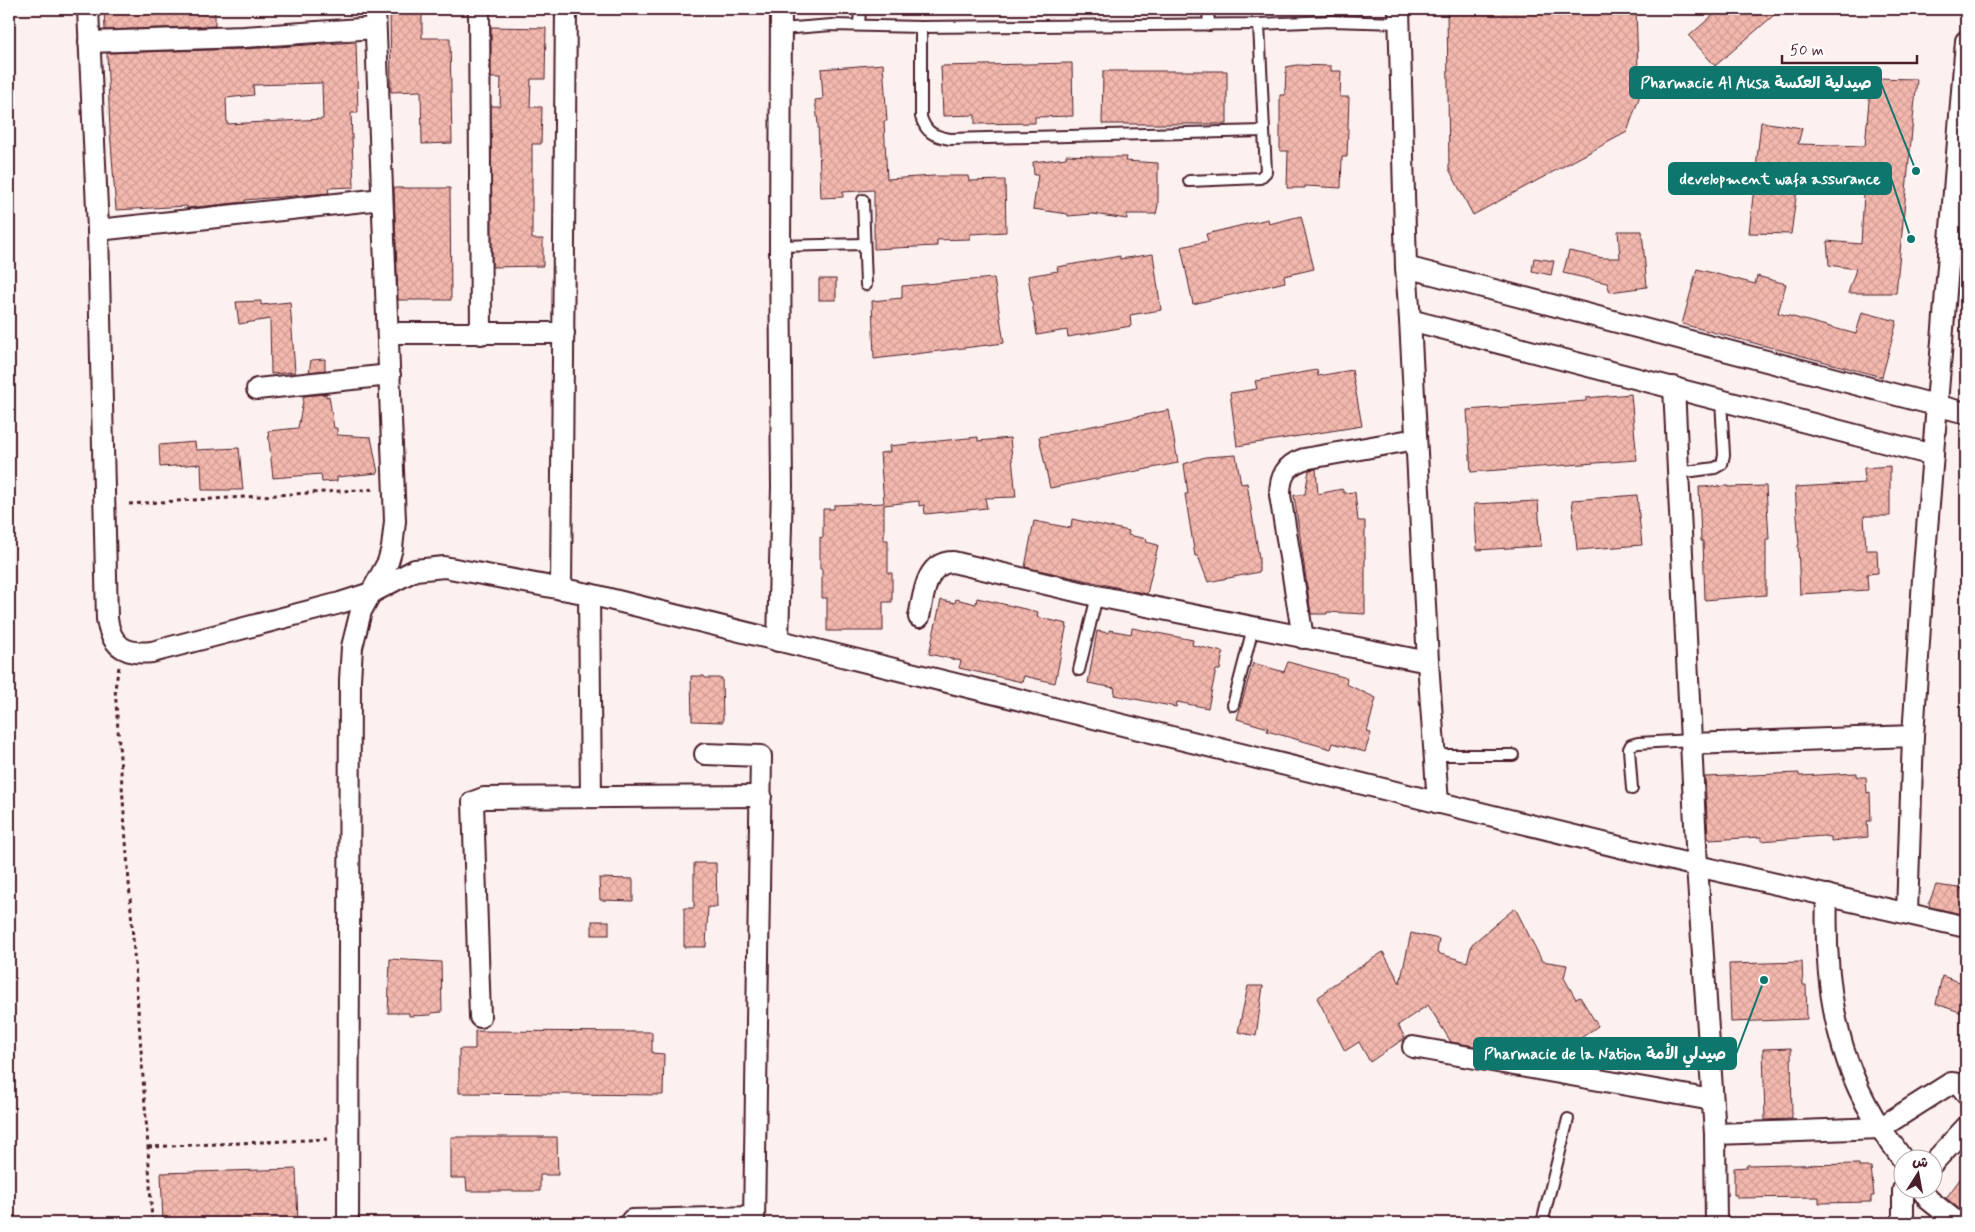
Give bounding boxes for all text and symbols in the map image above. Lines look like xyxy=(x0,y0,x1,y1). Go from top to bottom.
scale bar xyxy=(1782,32,1918,64)
text: 50 m xyxy=(1790,41,1824,61)
callout: Pharmacie Al Aksa صيدلية العكسة xyxy=(1630,67,1881,98)
text: Pharmacie Al Aksa صيدلية العكسة xyxy=(1640,73,1872,94)
callout: development wafa assurance xyxy=(1669,163,1891,194)
text: development wafa assurance xyxy=(1679,169,1881,190)
callout: Pharmacie de la Nation صيدلي الأمة xyxy=(1474,1038,1736,1069)
text: Pharmacie de la Nation صيدلي الأمة xyxy=(1484,1042,1726,1068)
north arrow xyxy=(1892,1150,1942,1200)
text: ش xyxy=(1911,1152,1930,1173)

